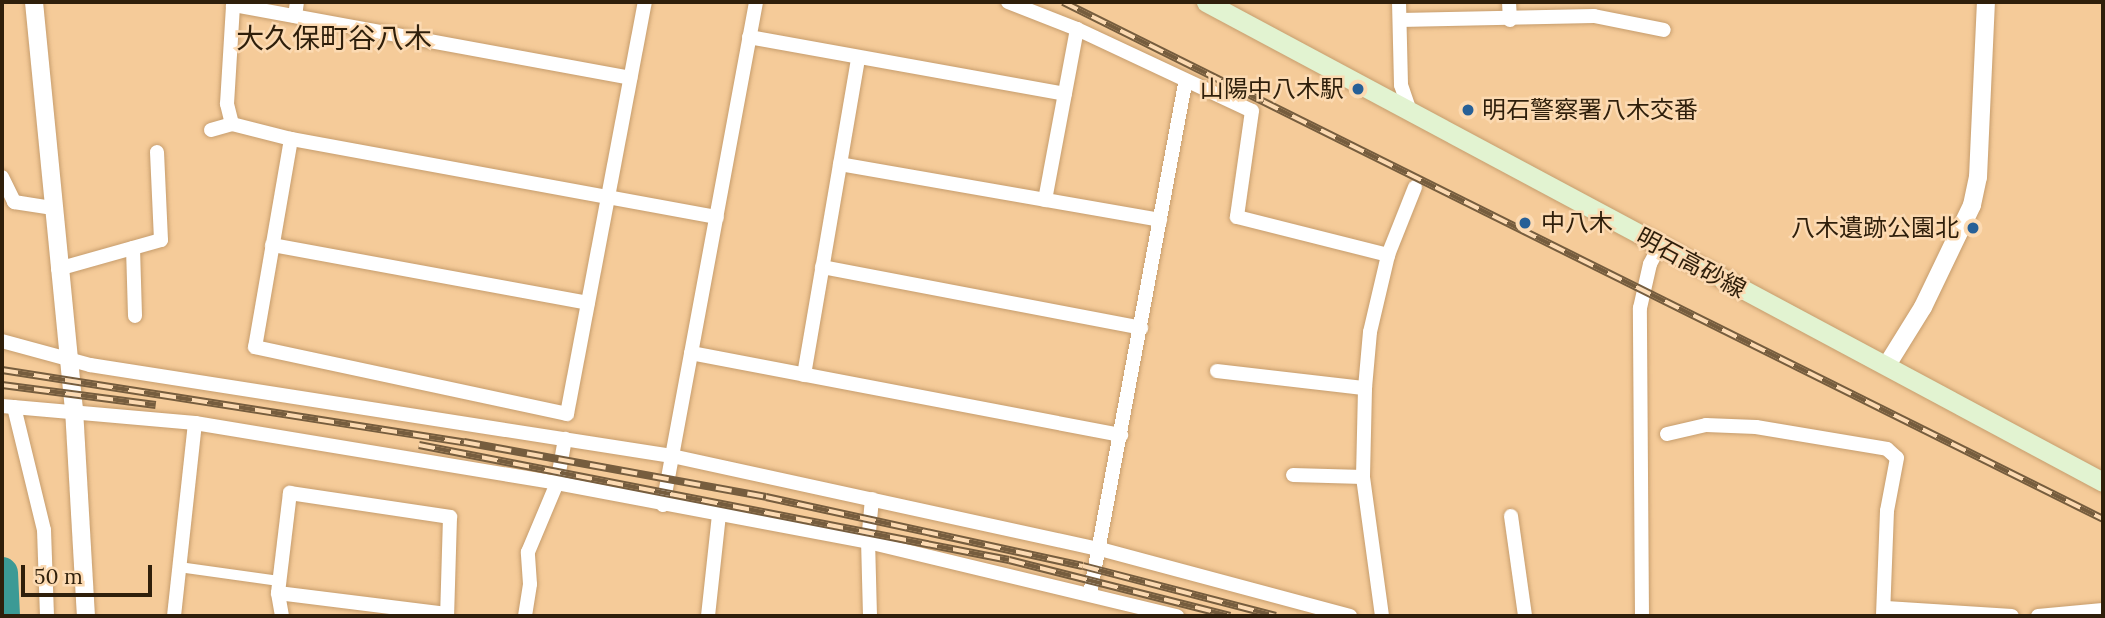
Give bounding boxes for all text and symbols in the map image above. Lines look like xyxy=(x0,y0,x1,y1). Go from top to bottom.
district label: 大久保町谷八木 xyxy=(236,21,432,55)
place label: 山陽中八木駅 xyxy=(1200,75,1344,103)
marker: 山陽中八木駅 xyxy=(1350,81,1366,97)
place label: 明石警察署八木交番 xyxy=(1482,96,1698,124)
marker: 明石警察署八木交番 xyxy=(1460,102,1476,118)
place label: 中八木 xyxy=(1541,209,1613,237)
marker: 中八木 xyxy=(1515,213,1535,233)
place label: 八木遺跡公園北 xyxy=(1791,214,1959,242)
marker: 八木遺跡公園北 xyxy=(1965,220,1981,236)
street label: 明石高砂線 xyxy=(1631,222,1751,304)
scale bar xyxy=(24,552,156,596)
text: 50 m xyxy=(34,563,83,590)

